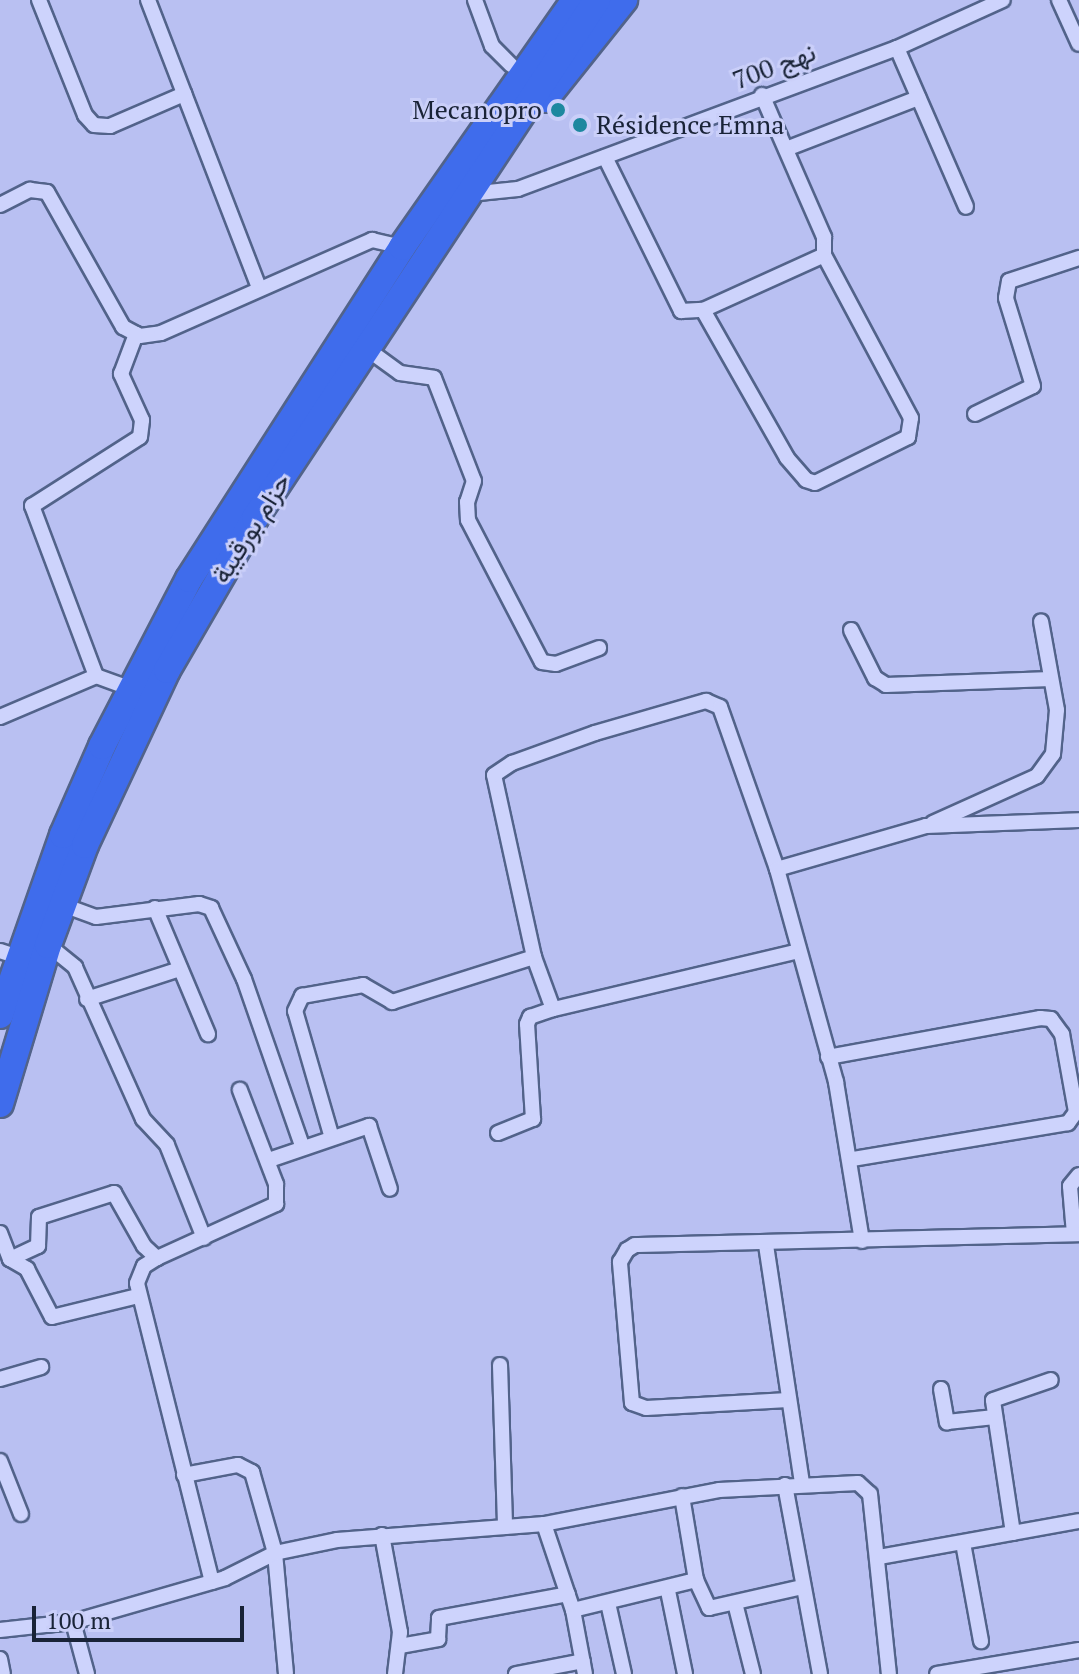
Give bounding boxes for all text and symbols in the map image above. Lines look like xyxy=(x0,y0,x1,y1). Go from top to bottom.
street label: نهج 700 xyxy=(728,36,820,96)
place label: Mecanopro xyxy=(412,94,542,126)
marker: Mecanopro xyxy=(549,101,567,119)
place label: Résidence Emna xyxy=(596,109,784,141)
marker: Résidence Emna xyxy=(571,116,589,134)
street label: حزام بورقيبة xyxy=(205,467,297,589)
scale bar xyxy=(36,1590,248,1640)
text: 100 m xyxy=(46,1604,111,1636)

